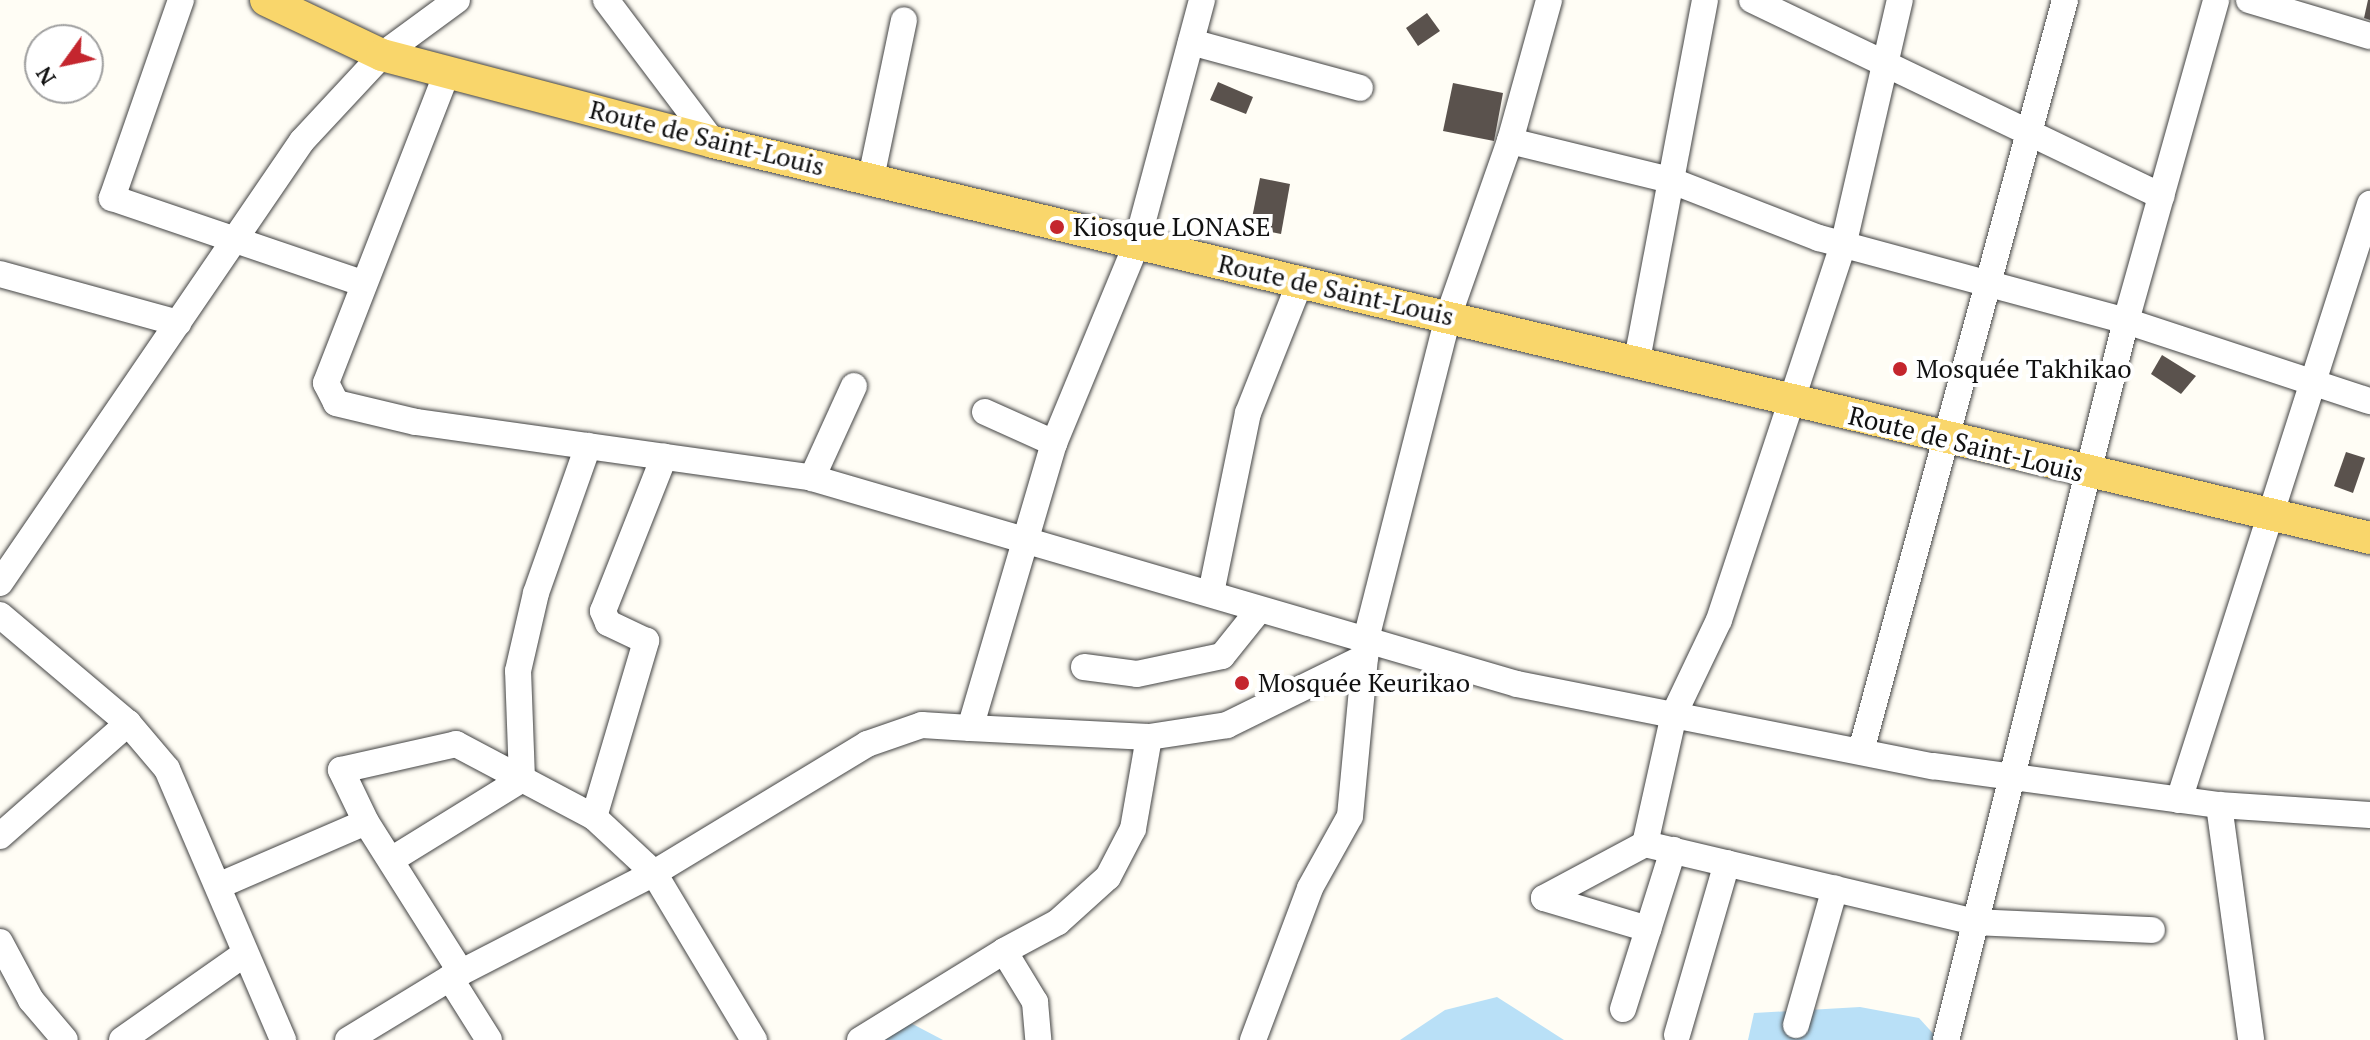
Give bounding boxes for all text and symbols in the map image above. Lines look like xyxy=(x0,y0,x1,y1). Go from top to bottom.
north arrow xyxy=(24,24,104,104)
text: N xyxy=(28,61,62,91)
street label: Route de Saint-Louis xyxy=(586,94,828,182)
place label: Kiosque LONASE xyxy=(1073,211,1271,243)
marker: Kiosque LONASE xyxy=(1048,218,1066,236)
street label: Route de Saint-Louis xyxy=(1215,248,1457,332)
place label: Mosquée Takhikao xyxy=(1916,353,2132,385)
marker: Mosquée Takhikao xyxy=(1891,360,1909,378)
street label: Route de Saint-Louis xyxy=(1845,400,2087,488)
place label: Mosquée Keurikao xyxy=(1258,667,1470,699)
marker: Mosquée Keurikao xyxy=(1233,674,1251,692)

